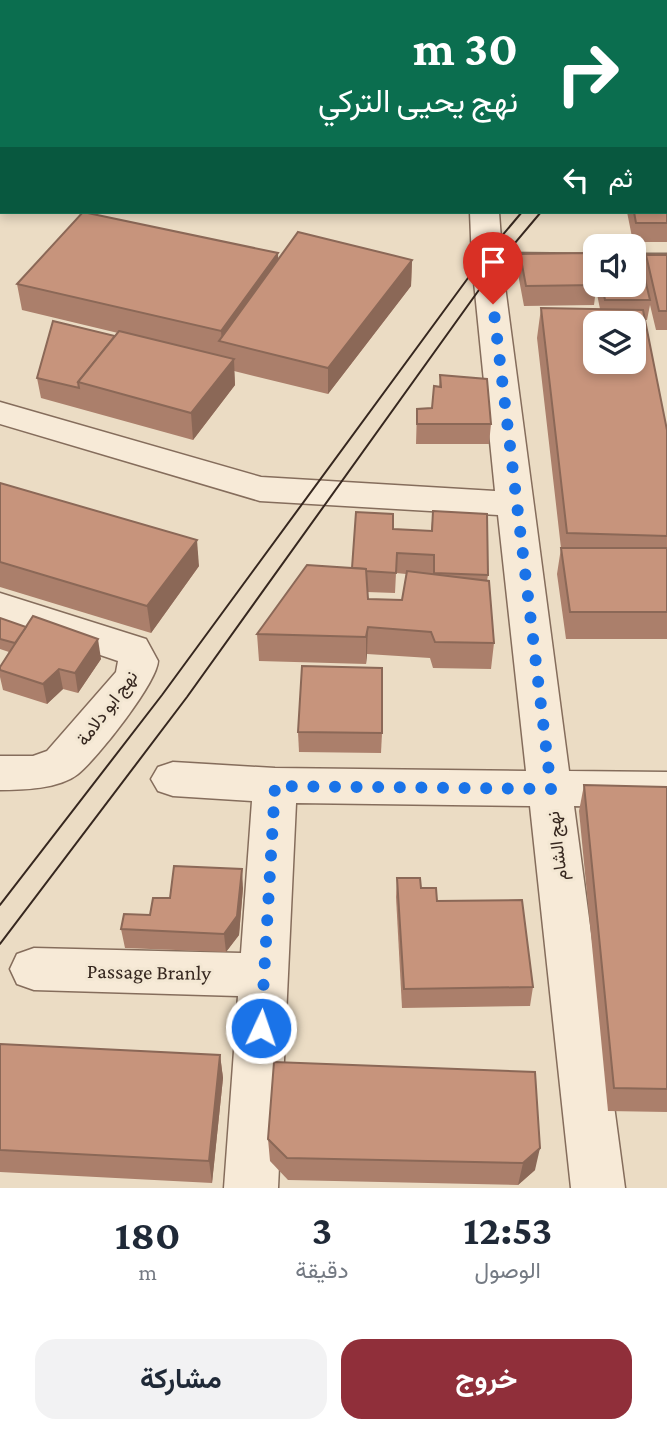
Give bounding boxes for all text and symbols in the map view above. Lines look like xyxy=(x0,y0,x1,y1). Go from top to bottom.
text: 30 m xyxy=(413,21,518,76)
icon: right xyxy=(542,28,633,119)
text: نهج يحيى التركي xyxy=(318,83,518,119)
icon: left xyxy=(557,161,595,199)
text: ثم xyxy=(609,164,633,193)
pin xyxy=(463,232,523,304)
map controls xyxy=(583,234,646,374)
button: sound xyxy=(583,234,646,297)
icon: arrive xyxy=(474,243,512,281)
button: layers xyxy=(583,311,646,374)
street label: نهج ابو دلامة xyxy=(72,667,143,751)
street label: نهج الشام xyxy=(543,810,573,882)
street label: Passage Branly xyxy=(87,959,212,985)
position arrow xyxy=(224,991,298,1065)
text: 3 xyxy=(312,1206,332,1253)
text: 12:53 xyxy=(463,1206,552,1253)
text: 180 xyxy=(115,1211,180,1258)
text: دقيقة xyxy=(295,1257,349,1283)
text: الوصول xyxy=(475,1257,541,1283)
text: m xyxy=(138,1259,157,1285)
button: مشاركة xyxy=(35,1339,327,1419)
button: خروج xyxy=(341,1339,632,1419)

